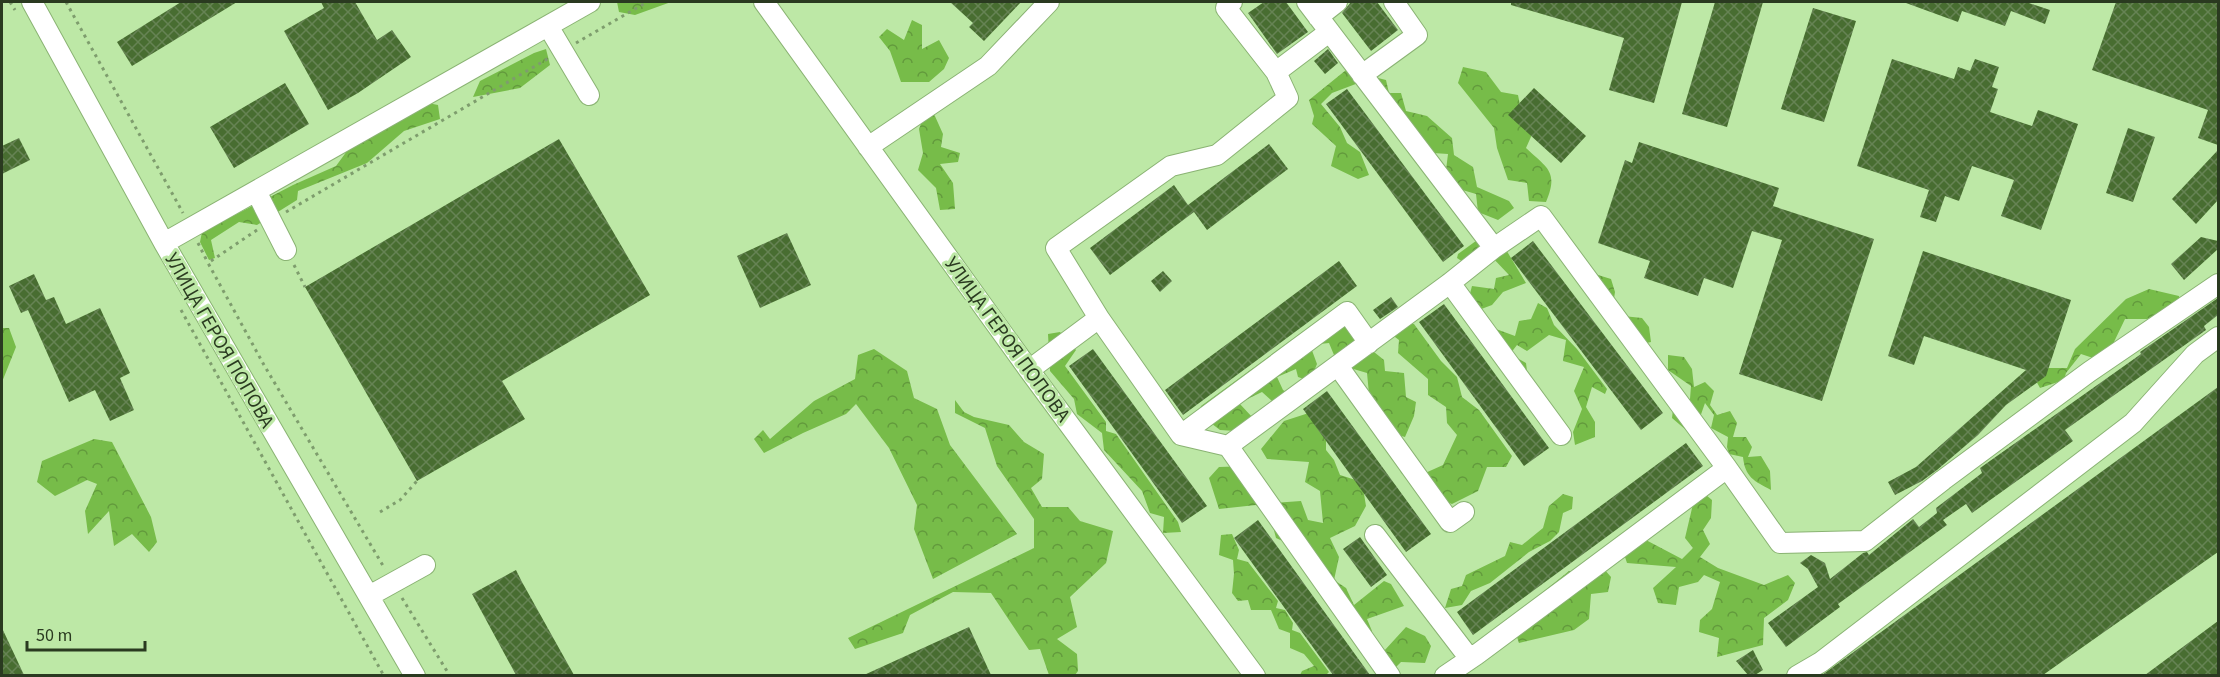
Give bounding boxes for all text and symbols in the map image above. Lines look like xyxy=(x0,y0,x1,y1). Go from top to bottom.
street label: УЛИЦА ГЕРОЯ ПОПОВА xyxy=(157,248,281,433)
street label: УЛИЦА ГЕРОЯ ПОПОВА xyxy=(938,251,1077,428)
scale bar xyxy=(27,614,146,652)
text: 50 m xyxy=(36,623,72,648)

